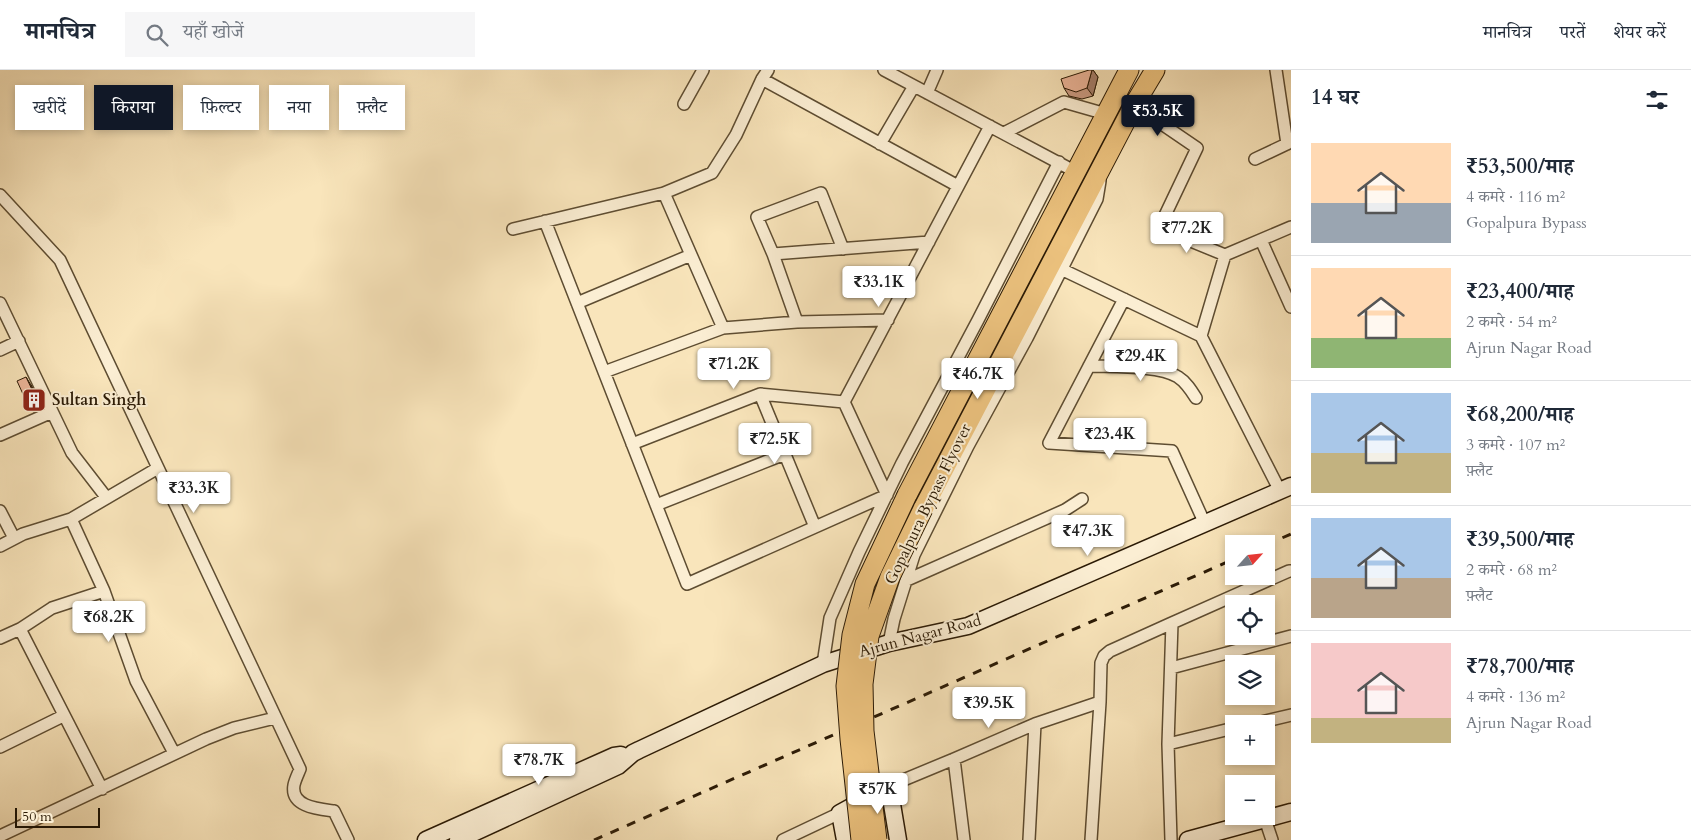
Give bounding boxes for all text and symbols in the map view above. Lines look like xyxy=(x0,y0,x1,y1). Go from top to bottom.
search box xyxy=(125,12,475,57)
text: मानचित्र xyxy=(25,15,95,48)
text: यहाँ खोजें xyxy=(183,19,244,45)
text: मानचित्र xyxy=(1483,20,1532,45)
text: परतें xyxy=(1560,20,1585,45)
text: शेयर करें xyxy=(1613,20,1666,45)
icon: search xyxy=(143,21,171,49)
text: 14 घर xyxy=(1311,83,1359,112)
chip: खरीदें xyxy=(15,85,84,130)
chip: किराया xyxy=(94,85,173,130)
chip: फ़िल्टर xyxy=(183,85,259,130)
chip: नया xyxy=(269,85,329,130)
chip: फ़्लैट xyxy=(339,85,405,130)
icon: filters xyxy=(1643,86,1671,114)
pin: ₹53.5K xyxy=(1117,94,1199,137)
text: ₹53.5K xyxy=(1132,100,1184,122)
text: ₹53,500/माह xyxy=(1466,152,1574,181)
icon: home xyxy=(1351,163,1411,223)
text: 4 कमरे · 116 m² xyxy=(1466,186,1565,208)
pin: ₹77.2K xyxy=(1146,212,1228,254)
text: Gopalpura Bypass xyxy=(1466,212,1587,234)
text: ₹77.2K xyxy=(1161,217,1213,239)
pin: ₹33.1K xyxy=(838,266,920,308)
text: ₹33.1K xyxy=(853,271,905,293)
text: ₹23,400/माह xyxy=(1466,277,1574,306)
icon: home xyxy=(1351,288,1411,348)
text: 2 कमरे · 54 m² xyxy=(1466,311,1557,333)
text: Ajrun Nagar Road xyxy=(1466,337,1592,359)
pin: ₹29.4K xyxy=(1100,340,1182,382)
text: ₹29.4K xyxy=(1115,345,1167,367)
pin: ₹71.2K xyxy=(693,348,775,390)
text: ₹71.2K xyxy=(708,353,760,375)
pin: ₹46.7K xyxy=(937,358,1019,400)
text: ₹46.7K xyxy=(952,363,1004,385)
building icon: Sultan Singh xyxy=(21,387,47,413)
place label: Sultan Singh xyxy=(52,389,146,411)
text: ₹68,200/माह xyxy=(1466,400,1574,429)
icon: home xyxy=(1351,413,1411,473)
pin: ₹23.4K xyxy=(1069,418,1151,460)
street label: Gopalpura Bypass Flyover xyxy=(879,420,977,588)
pin: ₹72.5K xyxy=(734,422,816,465)
text: ₹23.4K xyxy=(1084,423,1136,445)
text: ₹72.5K xyxy=(749,428,801,450)
text: 3 कमरे · 107 m² xyxy=(1466,434,1565,456)
text: फ़्लैट xyxy=(1466,460,1493,482)
pin: ₹33.3K xyxy=(153,472,235,514)
text: ₹33.3K xyxy=(168,477,220,499)
pin: ₹47.3K xyxy=(1047,514,1129,557)
text: ₹47.3K xyxy=(1062,520,1114,542)
text: ₹39,500/माह xyxy=(1466,525,1574,554)
north arrow xyxy=(1225,535,1275,585)
map controls xyxy=(1225,535,1275,825)
icon: home xyxy=(1351,538,1411,598)
text: 2 कमरे · 68 m² xyxy=(1466,559,1557,581)
text: फ़्लैट xyxy=(1466,585,1493,607)
button: locate xyxy=(1225,595,1275,645)
pin: ₹68.2K xyxy=(68,600,150,643)
text: ₹68.2K xyxy=(83,606,135,628)
street label: Ajrun Nagar Road xyxy=(856,609,984,663)
text: ₹78,700/माह xyxy=(1466,652,1574,681)
button: layers xyxy=(1225,655,1275,705)
icon: home xyxy=(1351,663,1411,723)
pin: ₹39.5K xyxy=(948,686,1030,729)
text: 4 कमरे · 136 m² xyxy=(1466,686,1565,708)
text: ₹39.5K xyxy=(963,692,1015,714)
text: Ajrun Nagar Road xyxy=(1466,712,1592,734)
button: + xyxy=(1225,715,1275,765)
pin: ₹78.7K xyxy=(498,744,580,786)
text: ₹78.7K xyxy=(513,749,565,771)
pin: ₹57K xyxy=(848,772,908,815)
button: − xyxy=(1225,775,1275,825)
text: ₹57K xyxy=(859,778,897,800)
scale bar xyxy=(15,805,100,828)
text: 50 m xyxy=(22,807,52,826)

